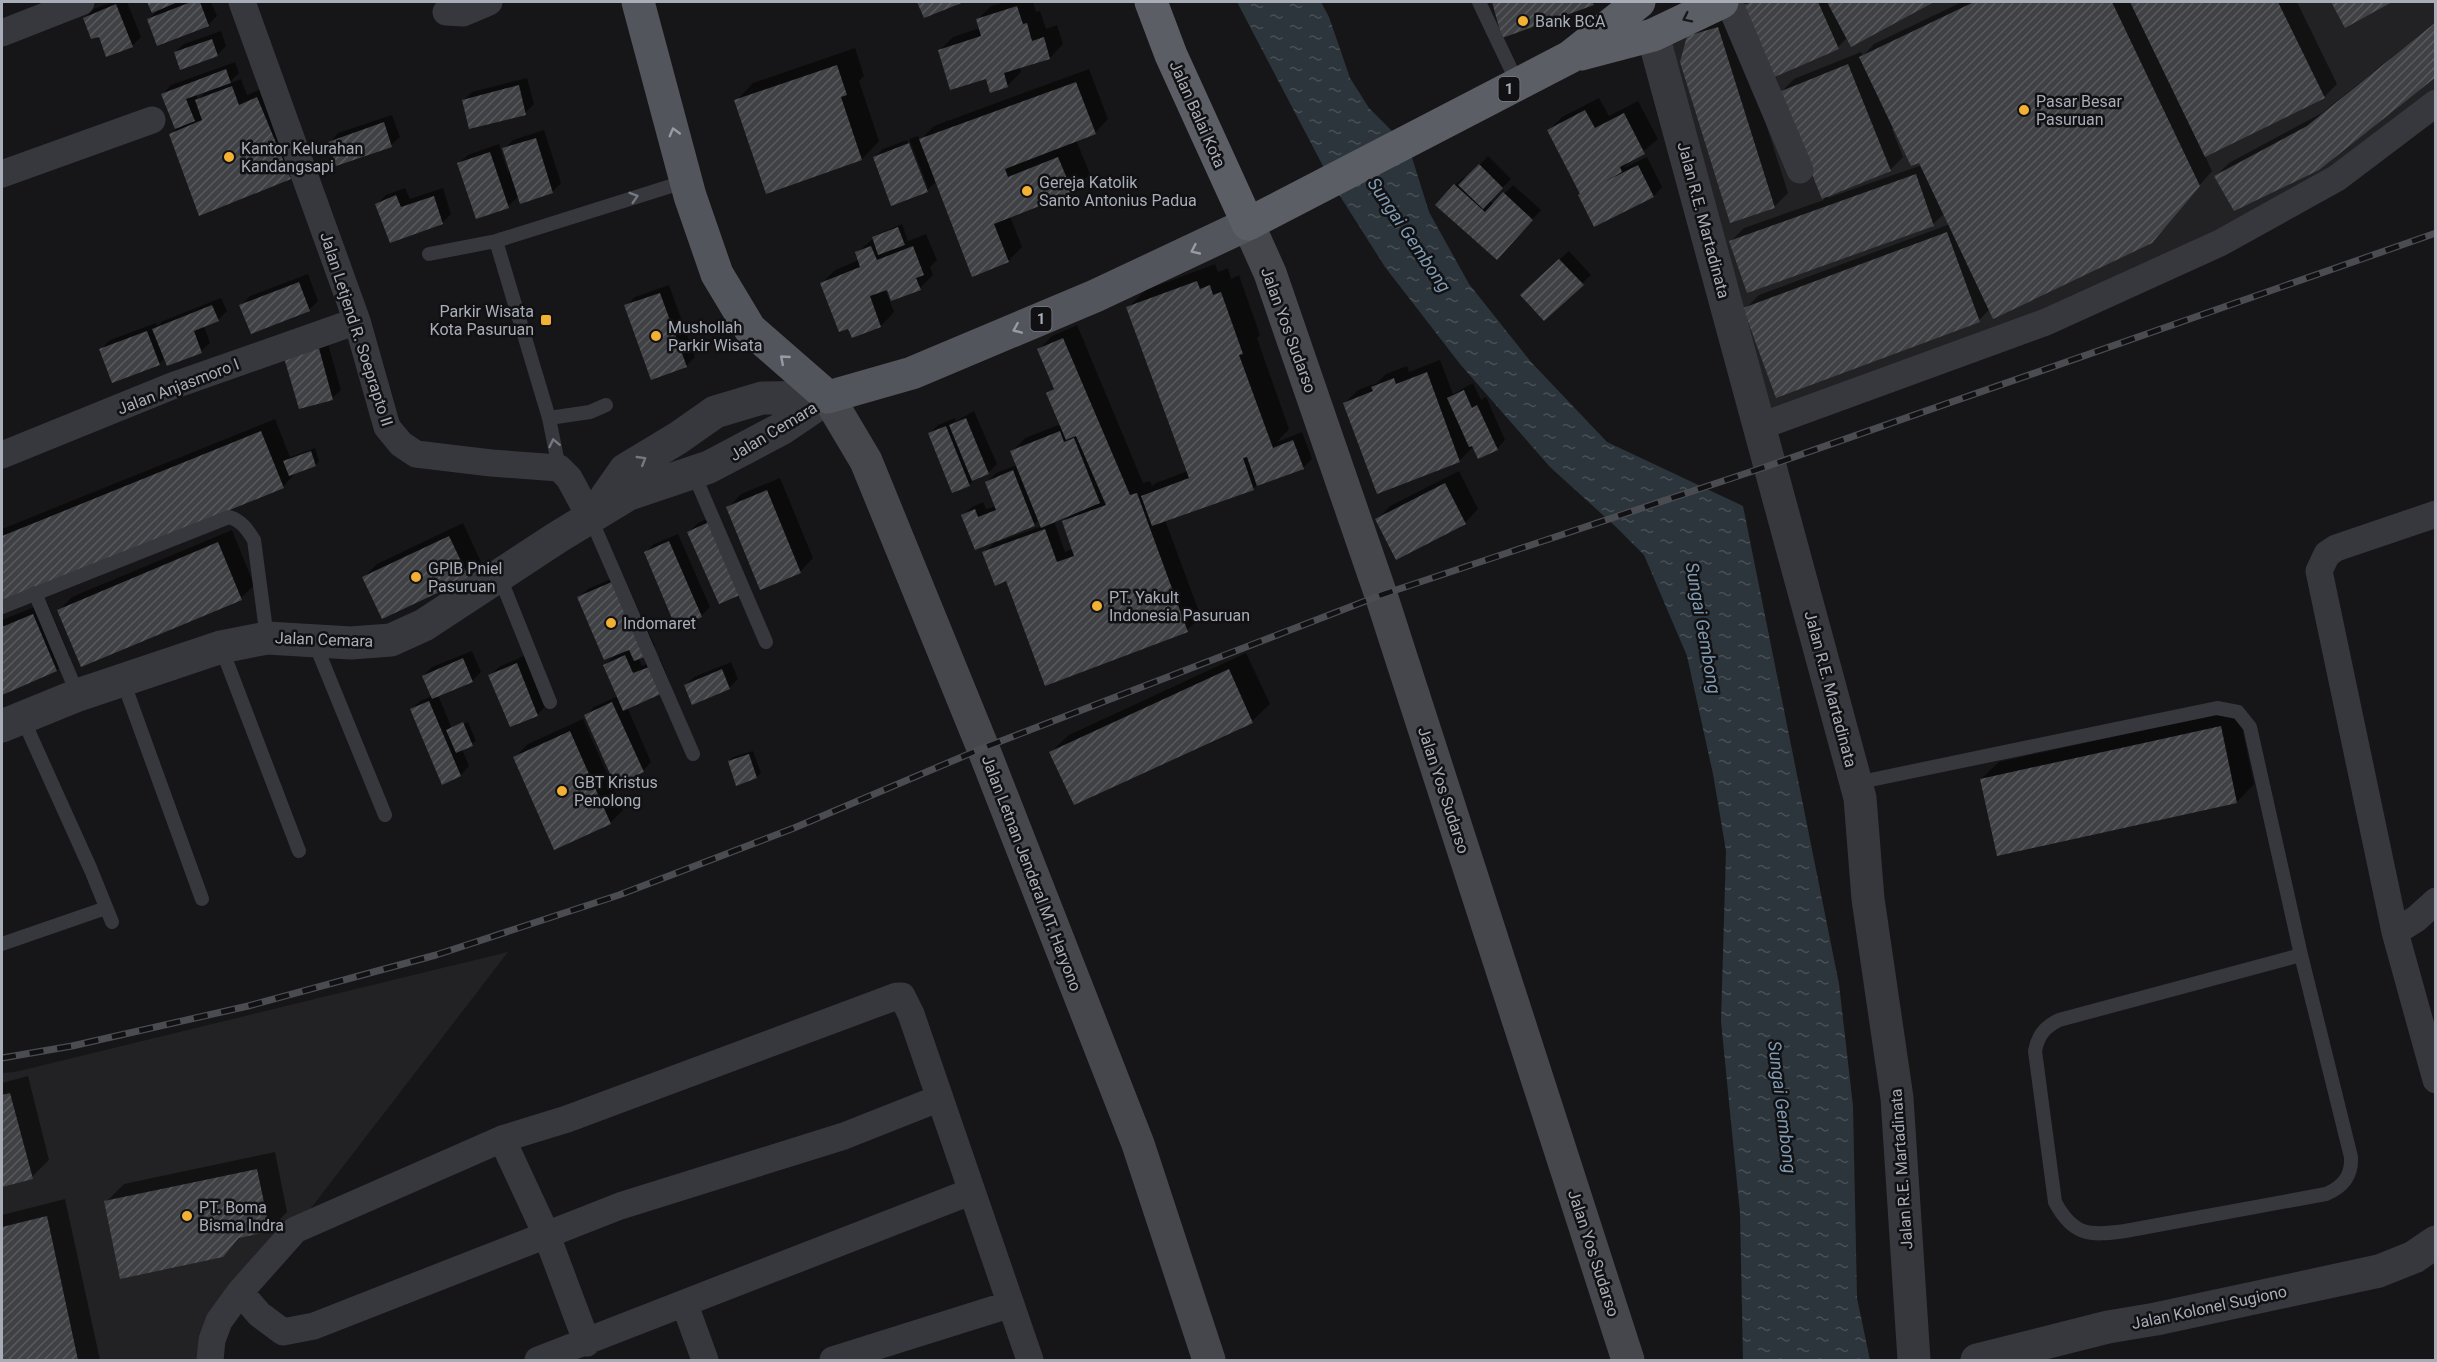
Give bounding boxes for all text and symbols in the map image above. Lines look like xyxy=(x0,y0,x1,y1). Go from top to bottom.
one-way arrow xyxy=(1683,11,1694,23)
place label: Bank BCA xyxy=(1535,12,1606,31)
marker: Bank BCA xyxy=(1516,14,1530,28)
street label: Jalan Balai Kota xyxy=(1165,58,1230,171)
road number: 1 xyxy=(1498,77,1520,101)
place label: Pasar Besar Pasuruan xyxy=(2036,92,2122,129)
marker: Pasar Besar Pasuruan xyxy=(2017,103,2031,117)
one-way arrow xyxy=(668,127,681,137)
place label: Kantor Kelurahan Kandangsapi xyxy=(241,139,363,176)
street label: Jalan R.E. Martadinata xyxy=(1673,140,1734,300)
marker: Kantor Kelurahan Kandangsapi xyxy=(222,150,236,164)
place label: Gereja Katolik Santo Antonius Padua xyxy=(1039,173,1197,210)
water label: Sungai Gembong xyxy=(1363,174,1455,296)
marker: Gereja Katolik Santo Antonius Padua xyxy=(1020,184,1034,198)
one-way arrow xyxy=(628,191,639,204)
street label: Jalan Letjend R. Soeprapto II xyxy=(316,230,397,429)
one-way arrow xyxy=(1191,242,1202,254)
street label: Jalan Yos Sudarso xyxy=(1257,265,1320,396)
place label: Parkir Wisata Kota Pasuruan xyxy=(430,302,534,339)
road number: 1 xyxy=(1030,307,1052,331)
marker: Parkir Wisata Kota Pasuruan xyxy=(539,313,553,327)
place label: Mushollah Parkir Wisata xyxy=(668,318,763,355)
one-way arrow xyxy=(1013,322,1024,334)
marker: Mushollah Parkir Wisata xyxy=(649,329,663,343)
street label: Jalan Anjasmoro I xyxy=(115,355,242,418)
one-way arrow xyxy=(780,355,791,366)
street label: Jalan Cemara xyxy=(726,398,820,465)
one-way arrow xyxy=(548,439,561,449)
one-way arrow xyxy=(636,455,646,467)
place label: GPIB Pniel Pasuruan xyxy=(428,559,502,596)
water label: Sungai Gembong xyxy=(1682,560,1725,696)
marker: GPIB Pniel Pasuruan xyxy=(409,570,423,584)
place label: PT. Yakult Indonesia Pasuruan xyxy=(1109,588,1250,625)
marker: PT. Yakult Indonesia Pasuruan xyxy=(1090,599,1104,613)
street label: Jalan R.E. Martadinata xyxy=(1800,609,1861,769)
place label: Indomaret xyxy=(623,614,696,633)
marker: Indomaret xyxy=(604,616,618,630)
street label: Jalan Cemara xyxy=(274,628,373,651)
street label: Jalan Yos Sudarso xyxy=(1414,724,1473,856)
street label: Jalan Letnan Jenderal MT. Haryono xyxy=(978,753,1085,994)
place label: GBT Kristus Penolong xyxy=(574,773,658,810)
marker: GBT Kristus Penolong xyxy=(555,784,569,798)
water label: Sungai Gembong xyxy=(1764,1040,1801,1175)
street label: Jalan R.E. Martadinata xyxy=(1886,1088,1917,1250)
street label: Jalan Yos Sudarso xyxy=(1564,1187,1623,1319)
place label: PT. Boma Bisma Indra xyxy=(199,1198,284,1235)
marker: PT. Boma Bisma Indra xyxy=(180,1209,194,1223)
street label: Jalan Kolonel Sugiono xyxy=(2130,1282,2289,1333)

